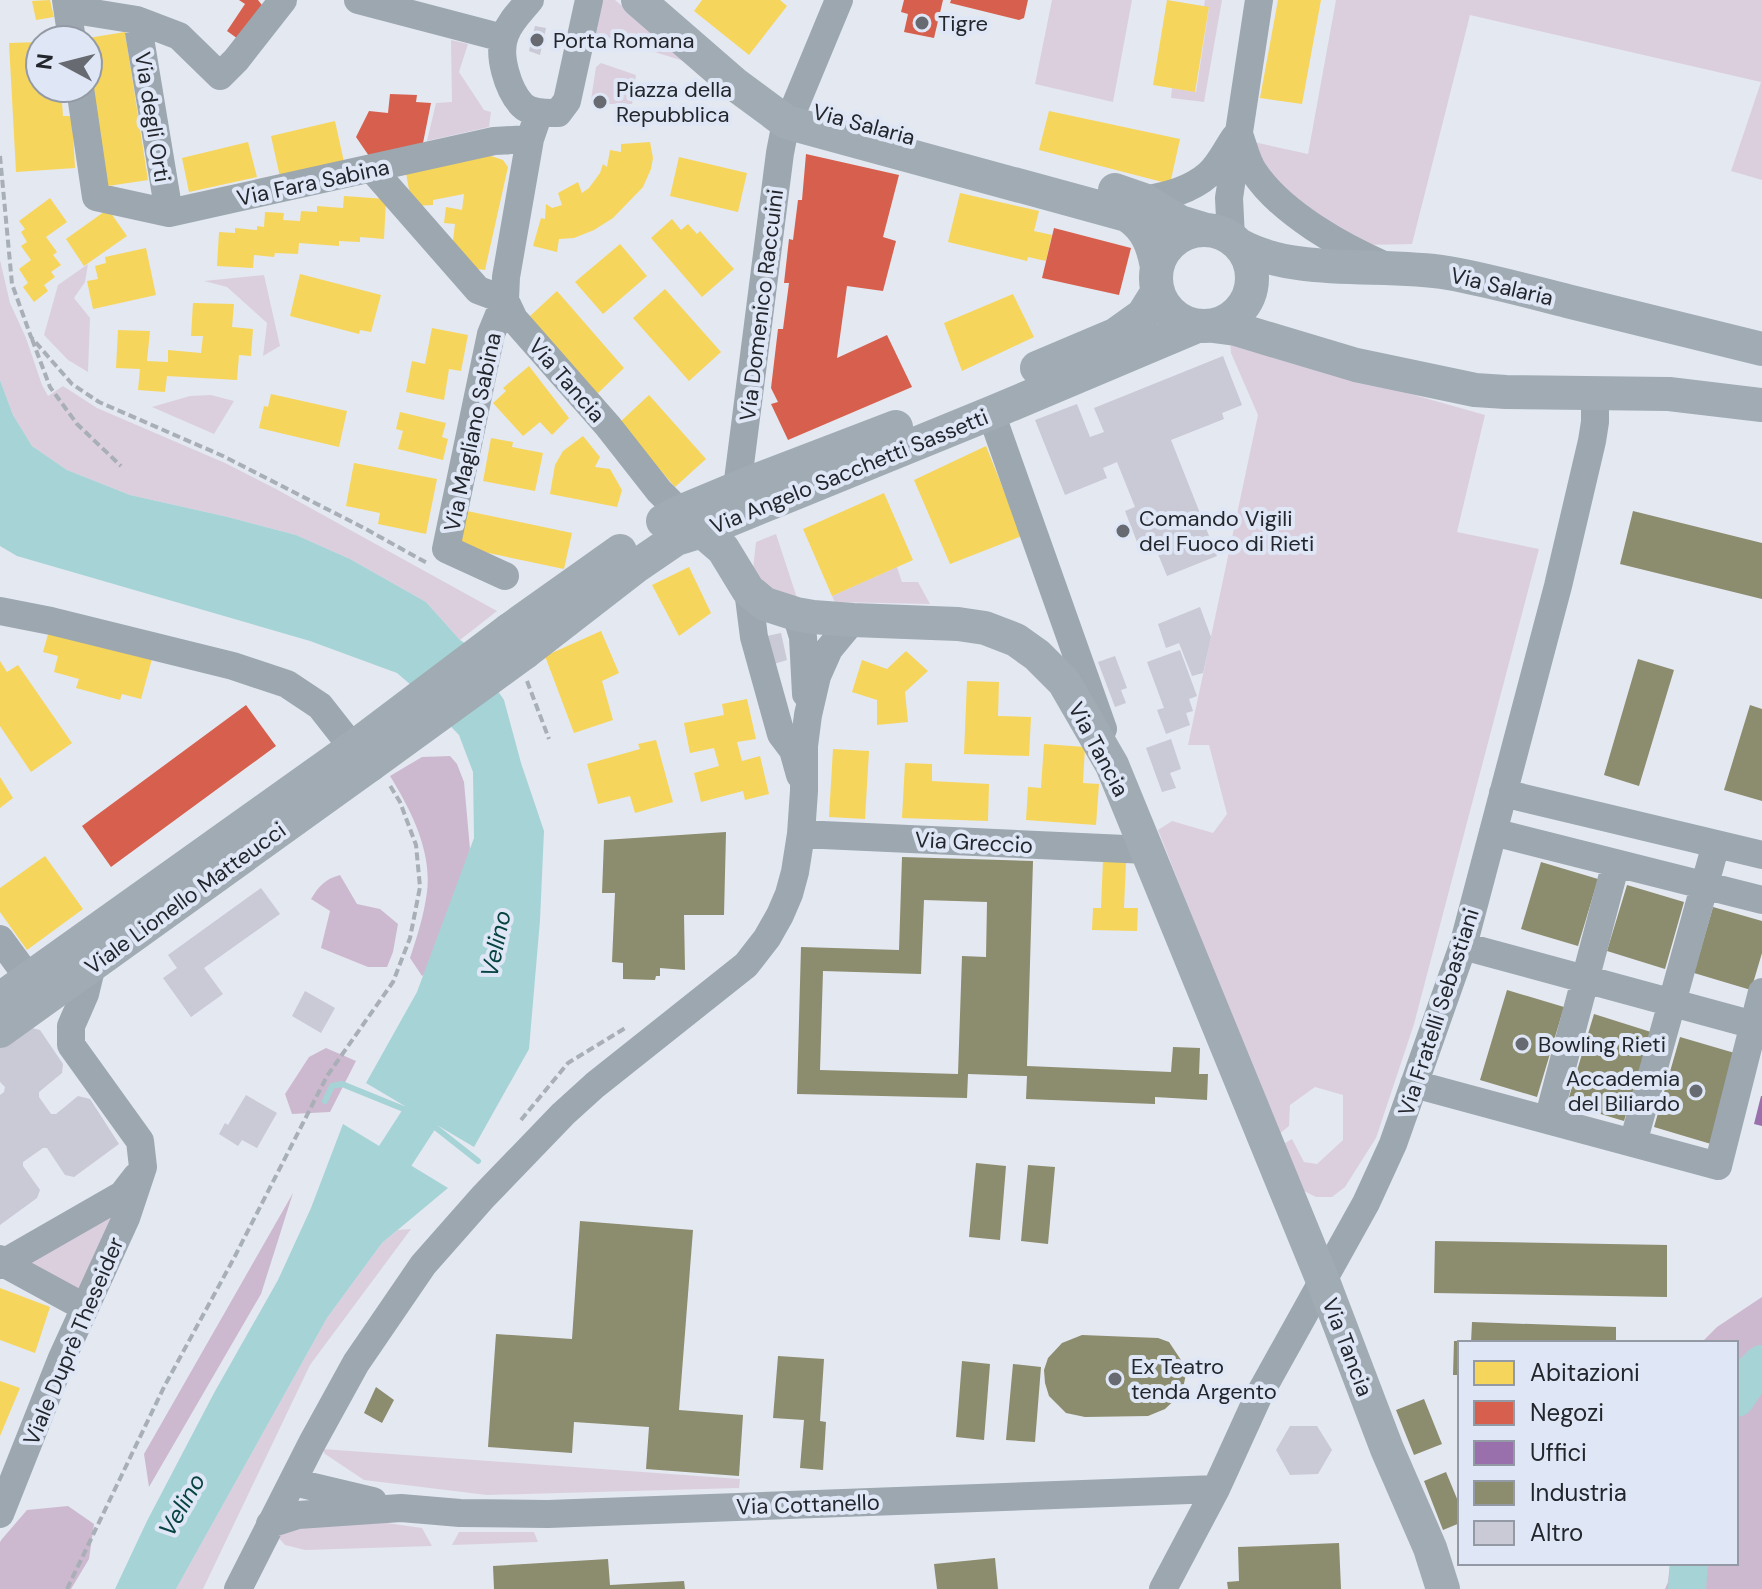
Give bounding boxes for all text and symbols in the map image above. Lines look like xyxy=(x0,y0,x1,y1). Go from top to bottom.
place label: Tigre xyxy=(938,9,988,38)
marker: Tigre xyxy=(913,14,931,32)
north arrow xyxy=(24,24,104,104)
place label: Porta Romana xyxy=(553,26,694,55)
marker: Porta Romana xyxy=(528,31,546,49)
street label: Via degli Orti xyxy=(128,50,177,184)
text: N xyxy=(29,52,60,71)
place label: Piazza della Repubblica xyxy=(616,75,732,129)
marker: Piazza della Repubblica xyxy=(591,93,609,111)
street label: Via Salaria xyxy=(809,97,918,152)
street label: Via Fara Sabina xyxy=(234,152,392,213)
street label: Via Domenico Raccuini xyxy=(733,188,790,423)
street label: Via Salaria xyxy=(1448,261,1556,312)
street label: Via Magliano Sabina xyxy=(437,330,508,534)
street label: Via Tancia xyxy=(522,332,611,429)
street label: Via Angelo Sacchetti Sassetti xyxy=(706,402,993,541)
place label: Comando Vigili del Fuoco di Rieti xyxy=(1139,504,1314,558)
marker: Comando Vigili del Fuoco di Rieti xyxy=(1114,522,1132,540)
street label: Via Tancia xyxy=(1062,697,1136,802)
street label: Viale Lionello Matteucci xyxy=(79,816,292,981)
street label: Via Greccio xyxy=(914,825,1034,860)
street label: Via Fratelli Sebastiani xyxy=(1391,905,1486,1120)
water label: Velino xyxy=(473,907,518,980)
place label: Bowling Rieti xyxy=(1538,1030,1666,1059)
marker: Bowling Rieti xyxy=(1513,1035,1531,1053)
place label: Accademia del Biliardo xyxy=(1566,1064,1680,1118)
marker: Accademia del Biliardo xyxy=(1687,1082,1705,1100)
street label: Viale Duprè Theseider xyxy=(16,1233,130,1450)
street label: Via Tancia xyxy=(1316,1294,1380,1400)
legend xyxy=(1458,1341,1738,1565)
place label: Ex Teatro tenda Argento xyxy=(1131,1352,1277,1406)
text: Abitazioni xyxy=(1530,1357,1640,1388)
marker: Ex Teatro tenda Argento xyxy=(1106,1370,1124,1388)
text: Negozi xyxy=(1530,1397,1604,1428)
text: Uffici xyxy=(1530,1437,1587,1468)
water label: Velino xyxy=(151,1468,212,1542)
text: Industria xyxy=(1530,1477,1627,1508)
street label: Via Cottanello xyxy=(736,1488,880,1521)
text: Altro xyxy=(1530,1517,1583,1548)

